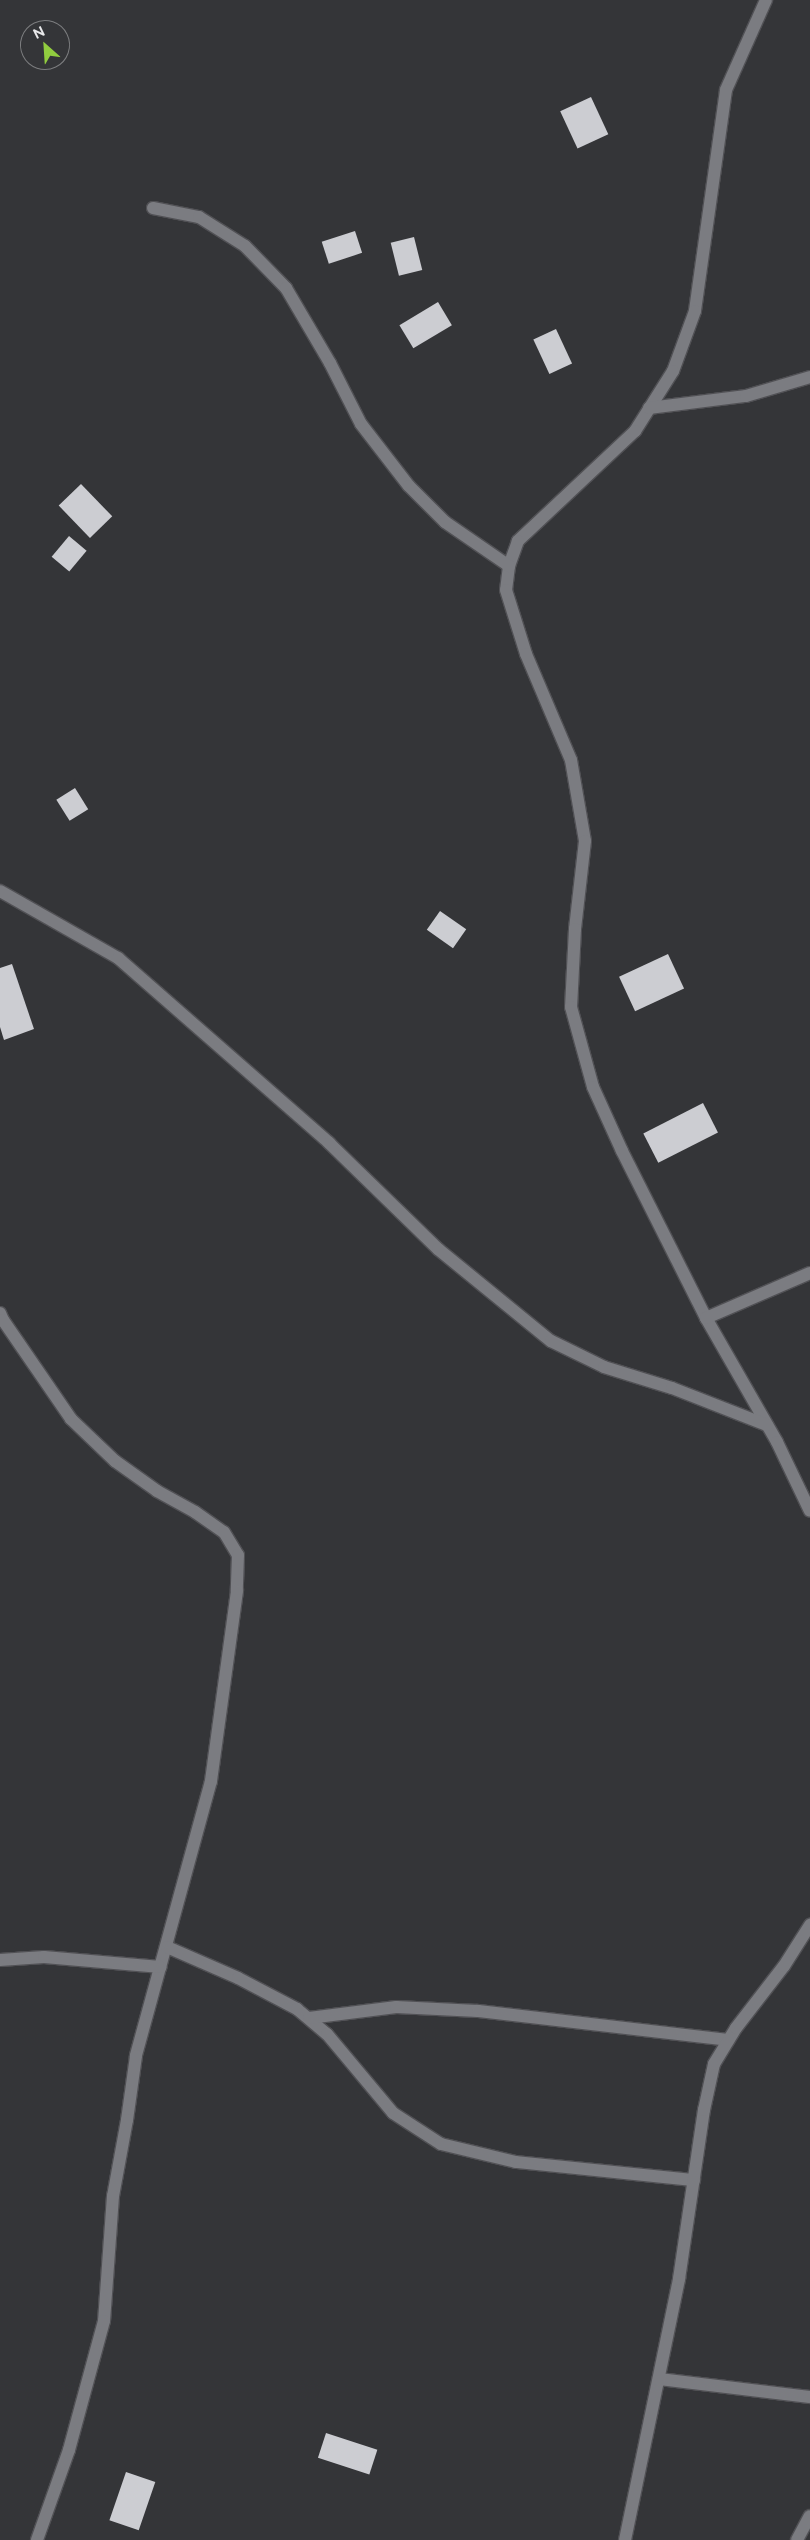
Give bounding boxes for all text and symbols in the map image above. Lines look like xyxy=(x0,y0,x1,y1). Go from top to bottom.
north arrow xyxy=(20,20,70,70)
text: N xyxy=(31,23,47,42)

